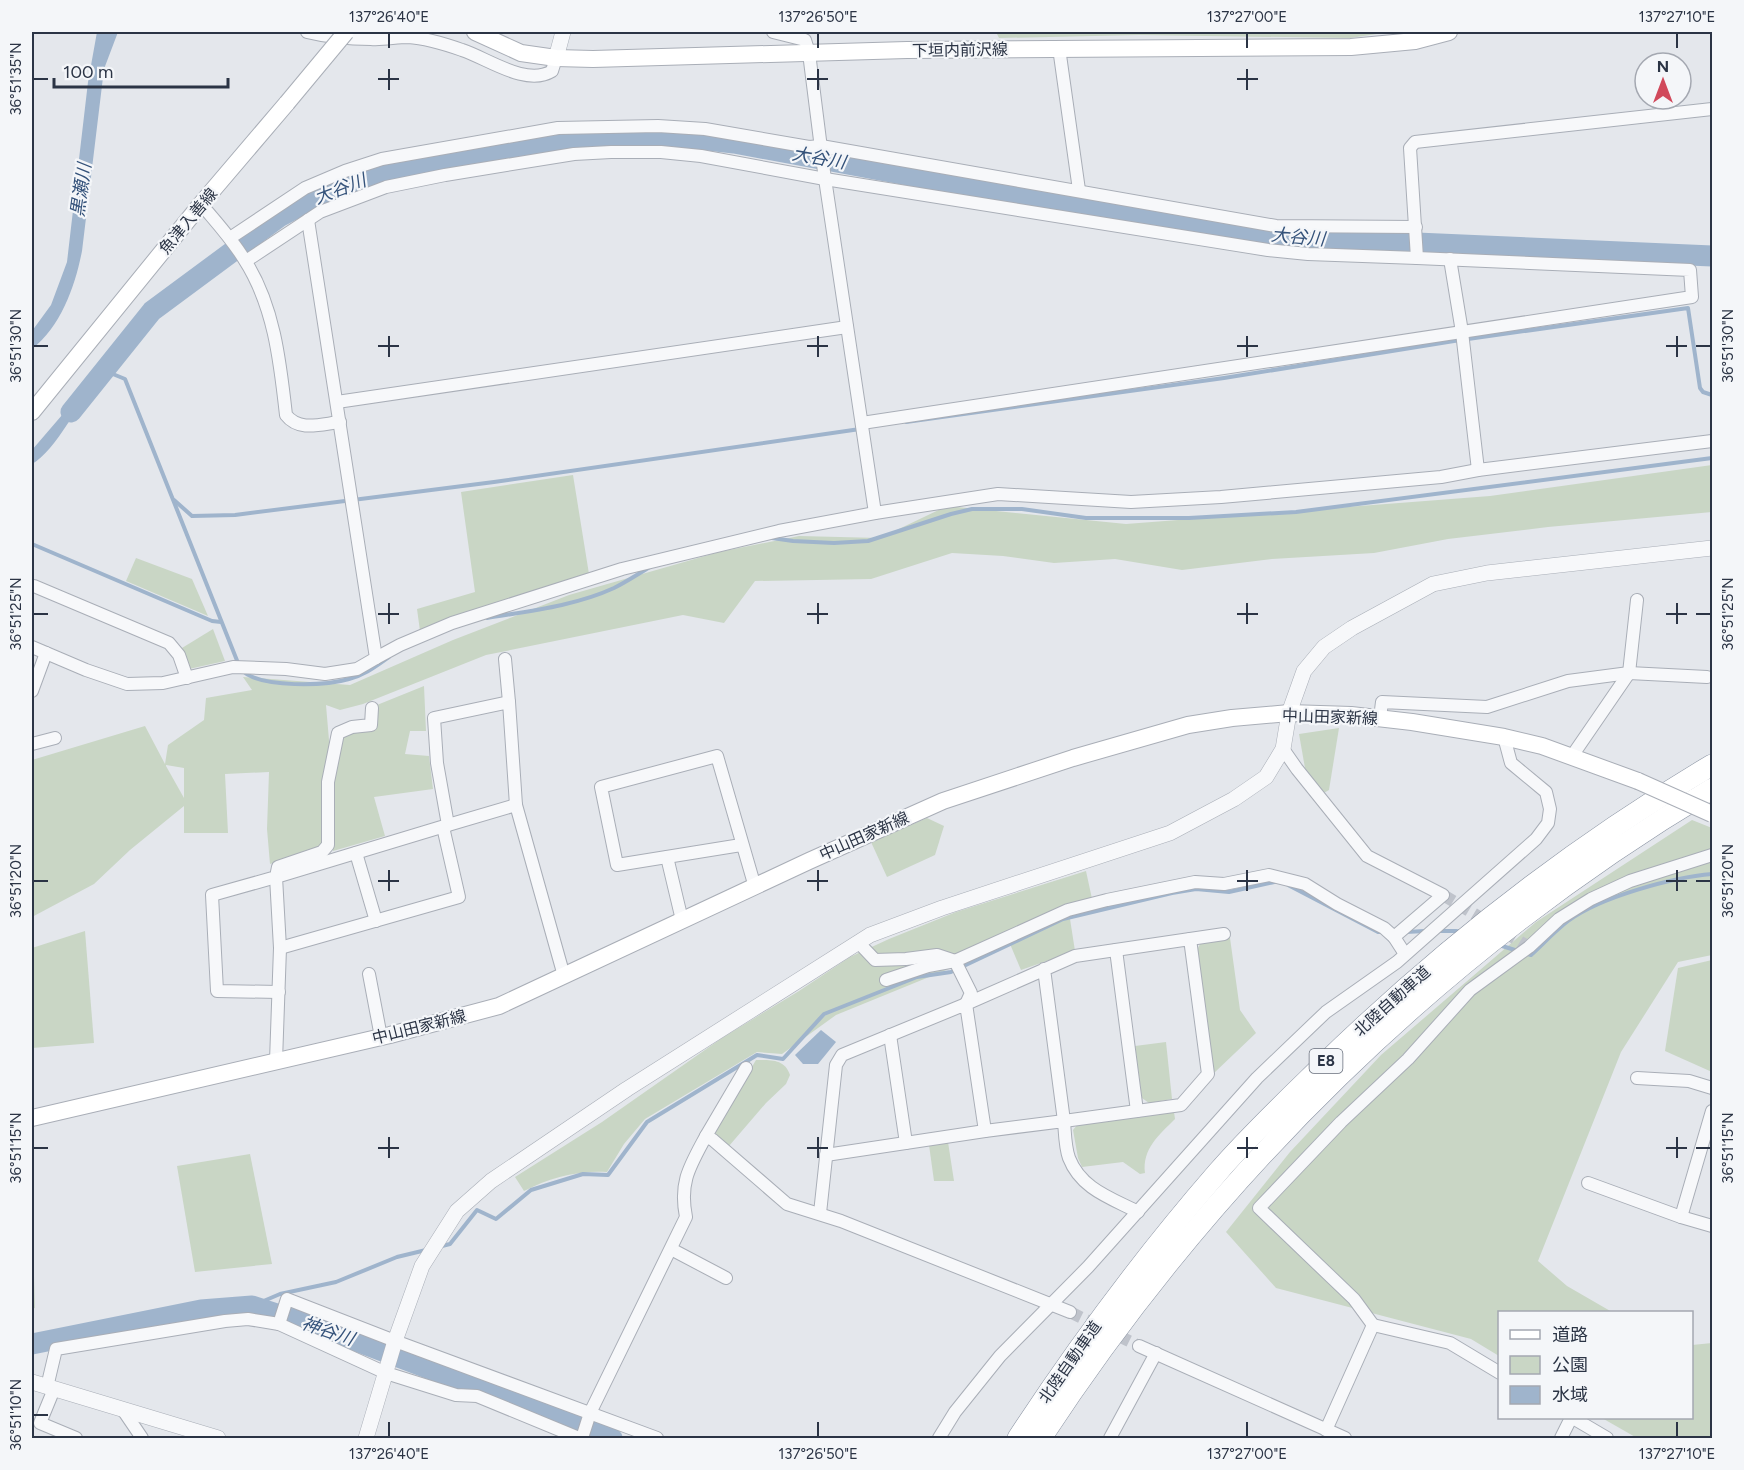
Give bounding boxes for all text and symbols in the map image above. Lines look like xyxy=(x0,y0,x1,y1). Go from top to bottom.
text: 137°26'40"E xyxy=(349,8,429,26)
text: 137°26'50"E xyxy=(778,8,858,26)
text: 137°27'00"E xyxy=(1207,8,1287,26)
text: 137°27'10"E xyxy=(1639,8,1715,26)
street label: 下垣内前沢線 xyxy=(912,40,1008,60)
text: 36°51'35"N xyxy=(7,42,25,116)
scale bar xyxy=(54,51,228,89)
north arrow xyxy=(1633,51,1693,111)
text: N xyxy=(1657,57,1669,76)
text: 100 m xyxy=(63,61,113,83)
water label: 大谷川 xyxy=(791,142,849,174)
water label: 黒瀬川 xyxy=(66,160,96,218)
water label: 大谷川 xyxy=(311,168,371,209)
street label: 魚津入善線 xyxy=(155,184,221,258)
water label: 大谷川 xyxy=(1270,224,1328,250)
text: 36°51'30"N xyxy=(7,309,25,383)
text: 36°51'30"N xyxy=(1719,309,1737,383)
text: 36°51'25"N xyxy=(7,577,25,651)
text: 36°51'25"N xyxy=(1719,577,1737,651)
street label: 中山田家新線 xyxy=(1282,706,1378,728)
street label: 中山田家新線 xyxy=(816,808,912,864)
text: 36°51'20"N xyxy=(7,844,25,918)
text: 36°51'20"N xyxy=(1719,844,1737,918)
street label: 北陸自動車道 xyxy=(1350,962,1434,1040)
street label: 中山田家新線 xyxy=(370,1006,468,1048)
road number: E8 xyxy=(1310,1049,1342,1073)
text: 36°51'15"N xyxy=(7,1112,25,1184)
text: 36°51'15"N xyxy=(1719,1112,1737,1184)
legend xyxy=(1498,1311,1693,1419)
water label: 神谷川 xyxy=(299,1312,359,1351)
street label: 北陸自動車道 xyxy=(1035,1317,1105,1407)
text: 道路 xyxy=(1552,1324,1588,1346)
text: 公園 xyxy=(1552,1354,1588,1376)
text: 36°51'10"N xyxy=(7,1379,25,1451)
text: 水域 xyxy=(1552,1384,1588,1406)
text: 137°26'40"E xyxy=(349,1445,429,1463)
text: 137°26'50"E xyxy=(778,1445,858,1463)
text: 137°27'00"E xyxy=(1207,1445,1287,1463)
text: 137°27'10"E xyxy=(1639,1445,1715,1463)

